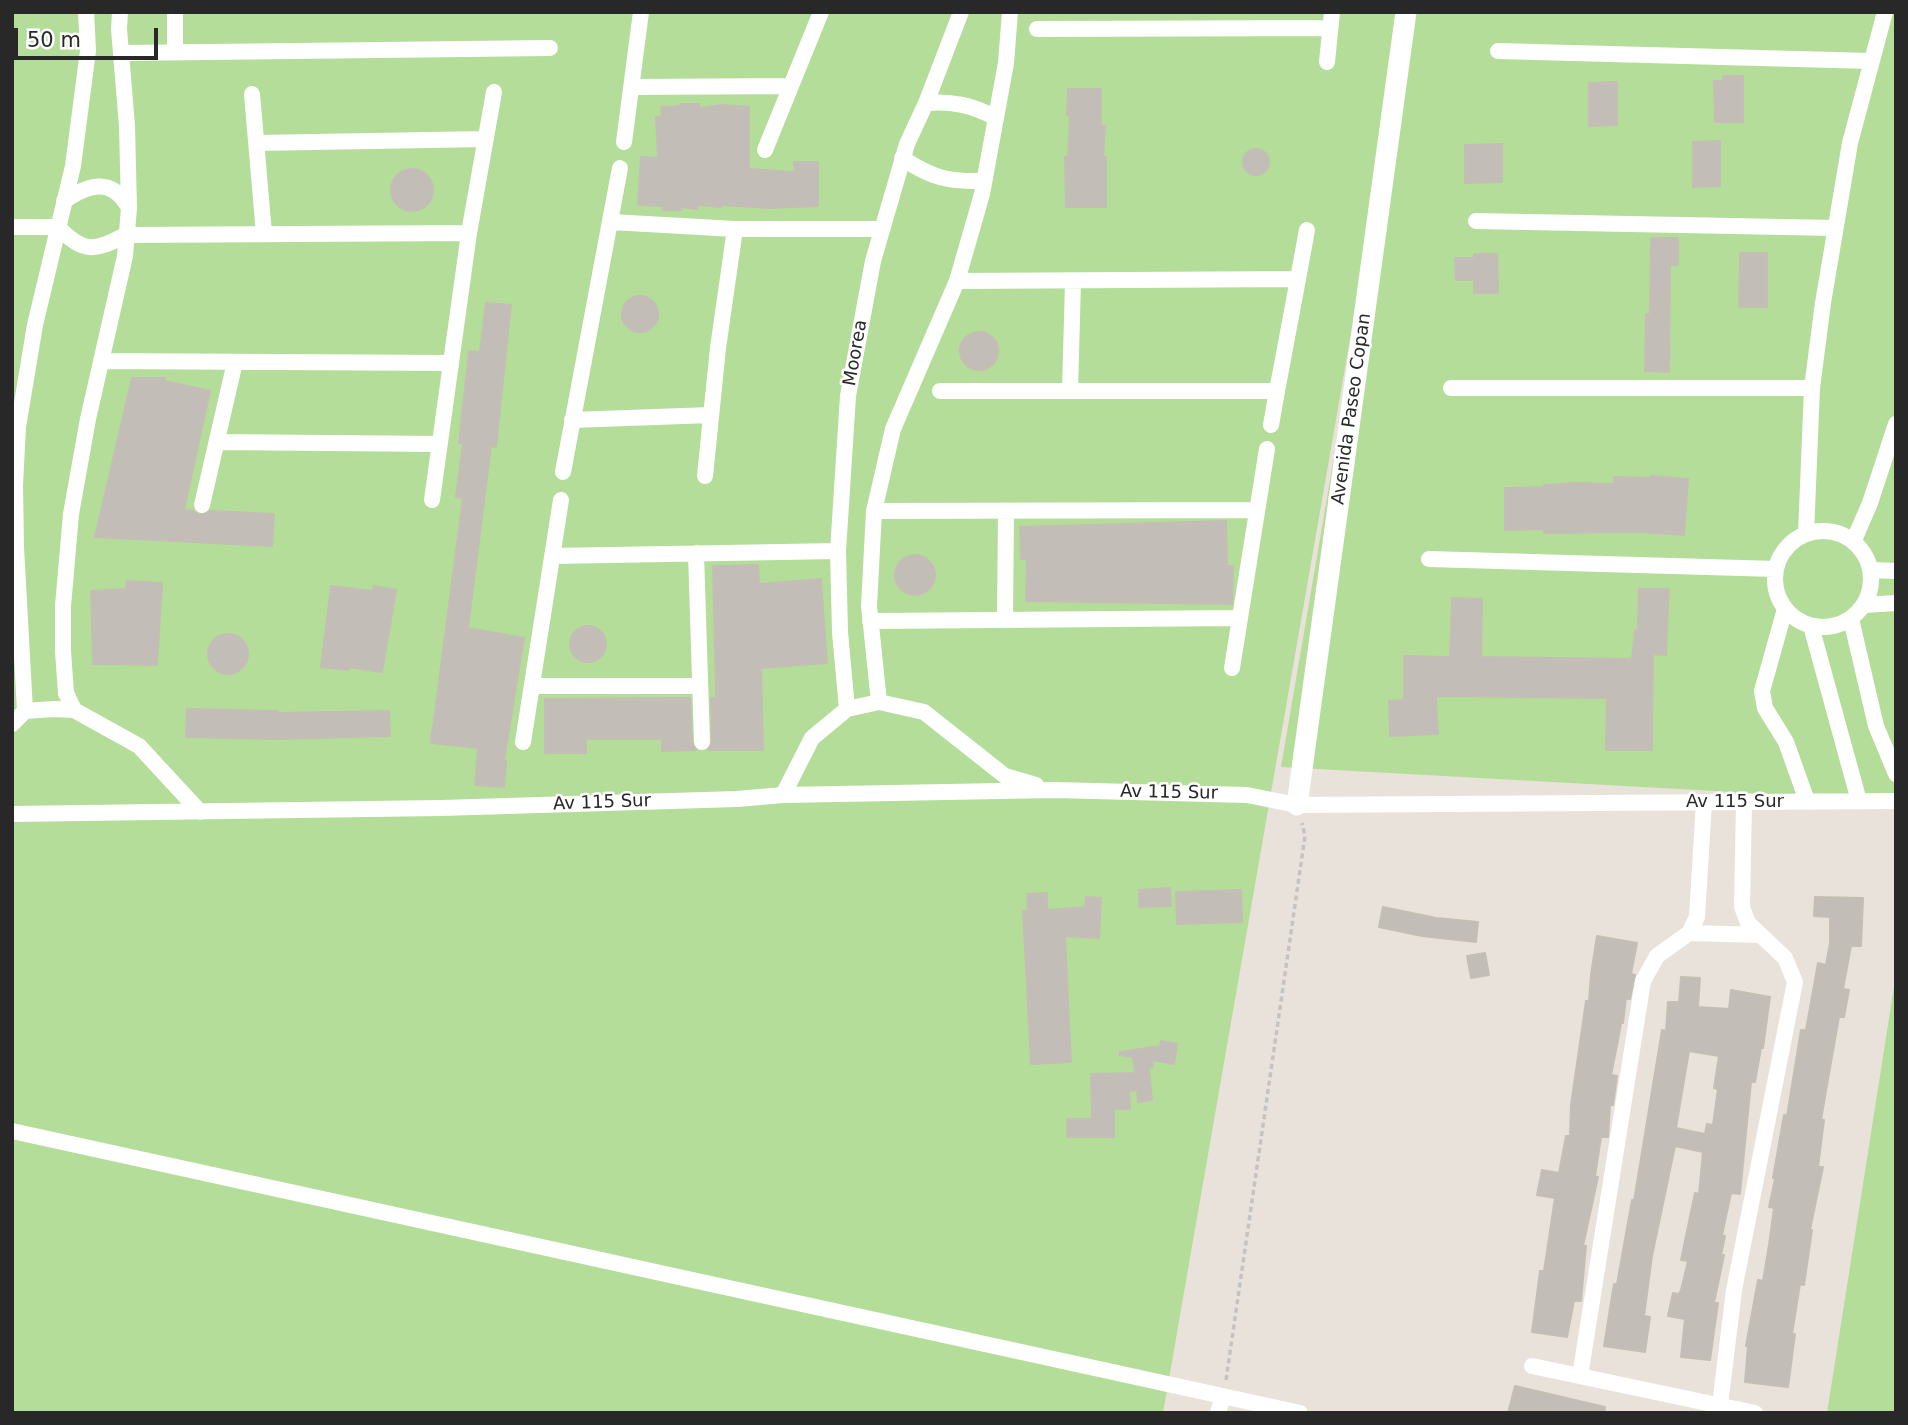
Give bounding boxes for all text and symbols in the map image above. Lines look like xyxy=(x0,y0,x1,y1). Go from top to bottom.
scale bar xyxy=(18,14,161,58)
text: 50 m xyxy=(27,28,81,52)
street label: Avenida Paseo Copan xyxy=(1328,312,1376,506)
street label: Moorea xyxy=(840,318,872,388)
street label: Av 115 Sur xyxy=(1120,781,1218,805)
street label: Av 115 Sur xyxy=(553,790,651,816)
street label: Av 115 Sur xyxy=(1686,791,1784,813)

